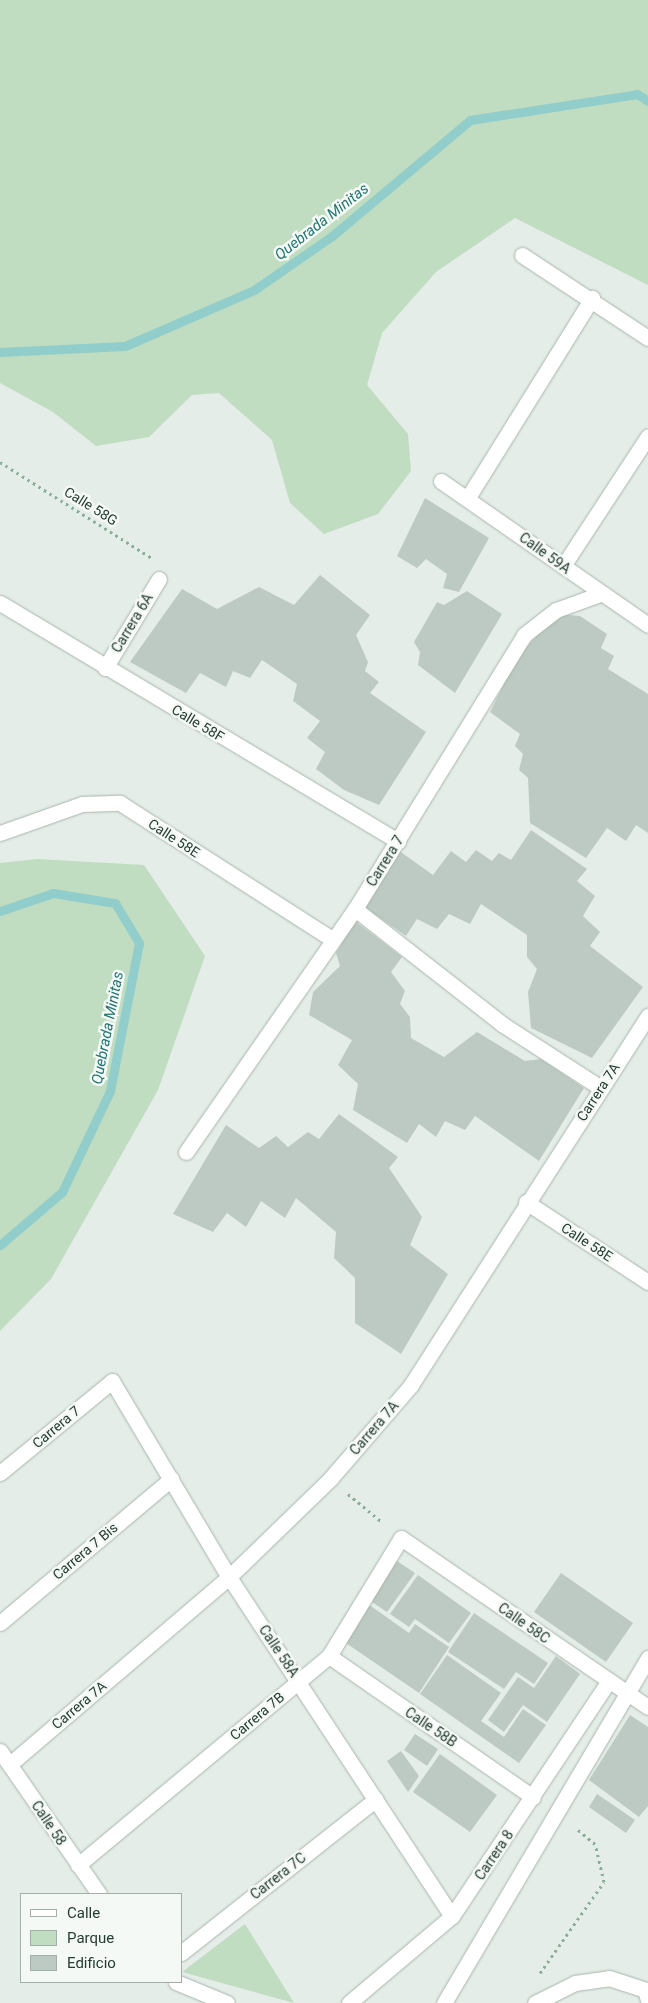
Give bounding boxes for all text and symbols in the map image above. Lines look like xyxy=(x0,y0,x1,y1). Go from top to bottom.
water label: Quebrada Minitas xyxy=(271,180,373,264)
street label: Calle 58G xyxy=(61,483,121,529)
street label: Calle 59A xyxy=(516,529,574,577)
street label: Carrera 6A xyxy=(108,590,156,656)
street label: Calle 58F xyxy=(169,701,227,745)
street label: Calle 58E xyxy=(145,815,203,861)
street label: Carrera 7 xyxy=(363,832,407,890)
water label: Quebrada Minitas xyxy=(88,970,128,1086)
street label: Carrera 7A xyxy=(573,1060,623,1124)
street label: Calle 58E xyxy=(558,1219,616,1265)
street label: Carrera 7A xyxy=(346,1398,402,1458)
street label: Carrera 7 xyxy=(29,1402,83,1452)
street label: Carrera 7 Bis xyxy=(49,1519,121,1583)
street label: Calle 58C xyxy=(495,1599,553,1647)
street label: Calle 58A xyxy=(255,1622,303,1680)
street label: Carrera 7A xyxy=(48,1677,110,1733)
street label: Carrera 7B xyxy=(226,1688,288,1744)
street label: Calle 58B xyxy=(402,1704,460,1750)
street label: Calle 58 xyxy=(28,1798,70,1848)
street label: Carrera 8 xyxy=(471,1827,517,1883)
street label: Carrera 7C xyxy=(247,1849,309,1903)
legend xyxy=(20,1893,182,1983)
text: Calle xyxy=(67,1904,100,1922)
text: Parque xyxy=(67,1929,114,1947)
text: Edificio xyxy=(67,1954,116,1972)

